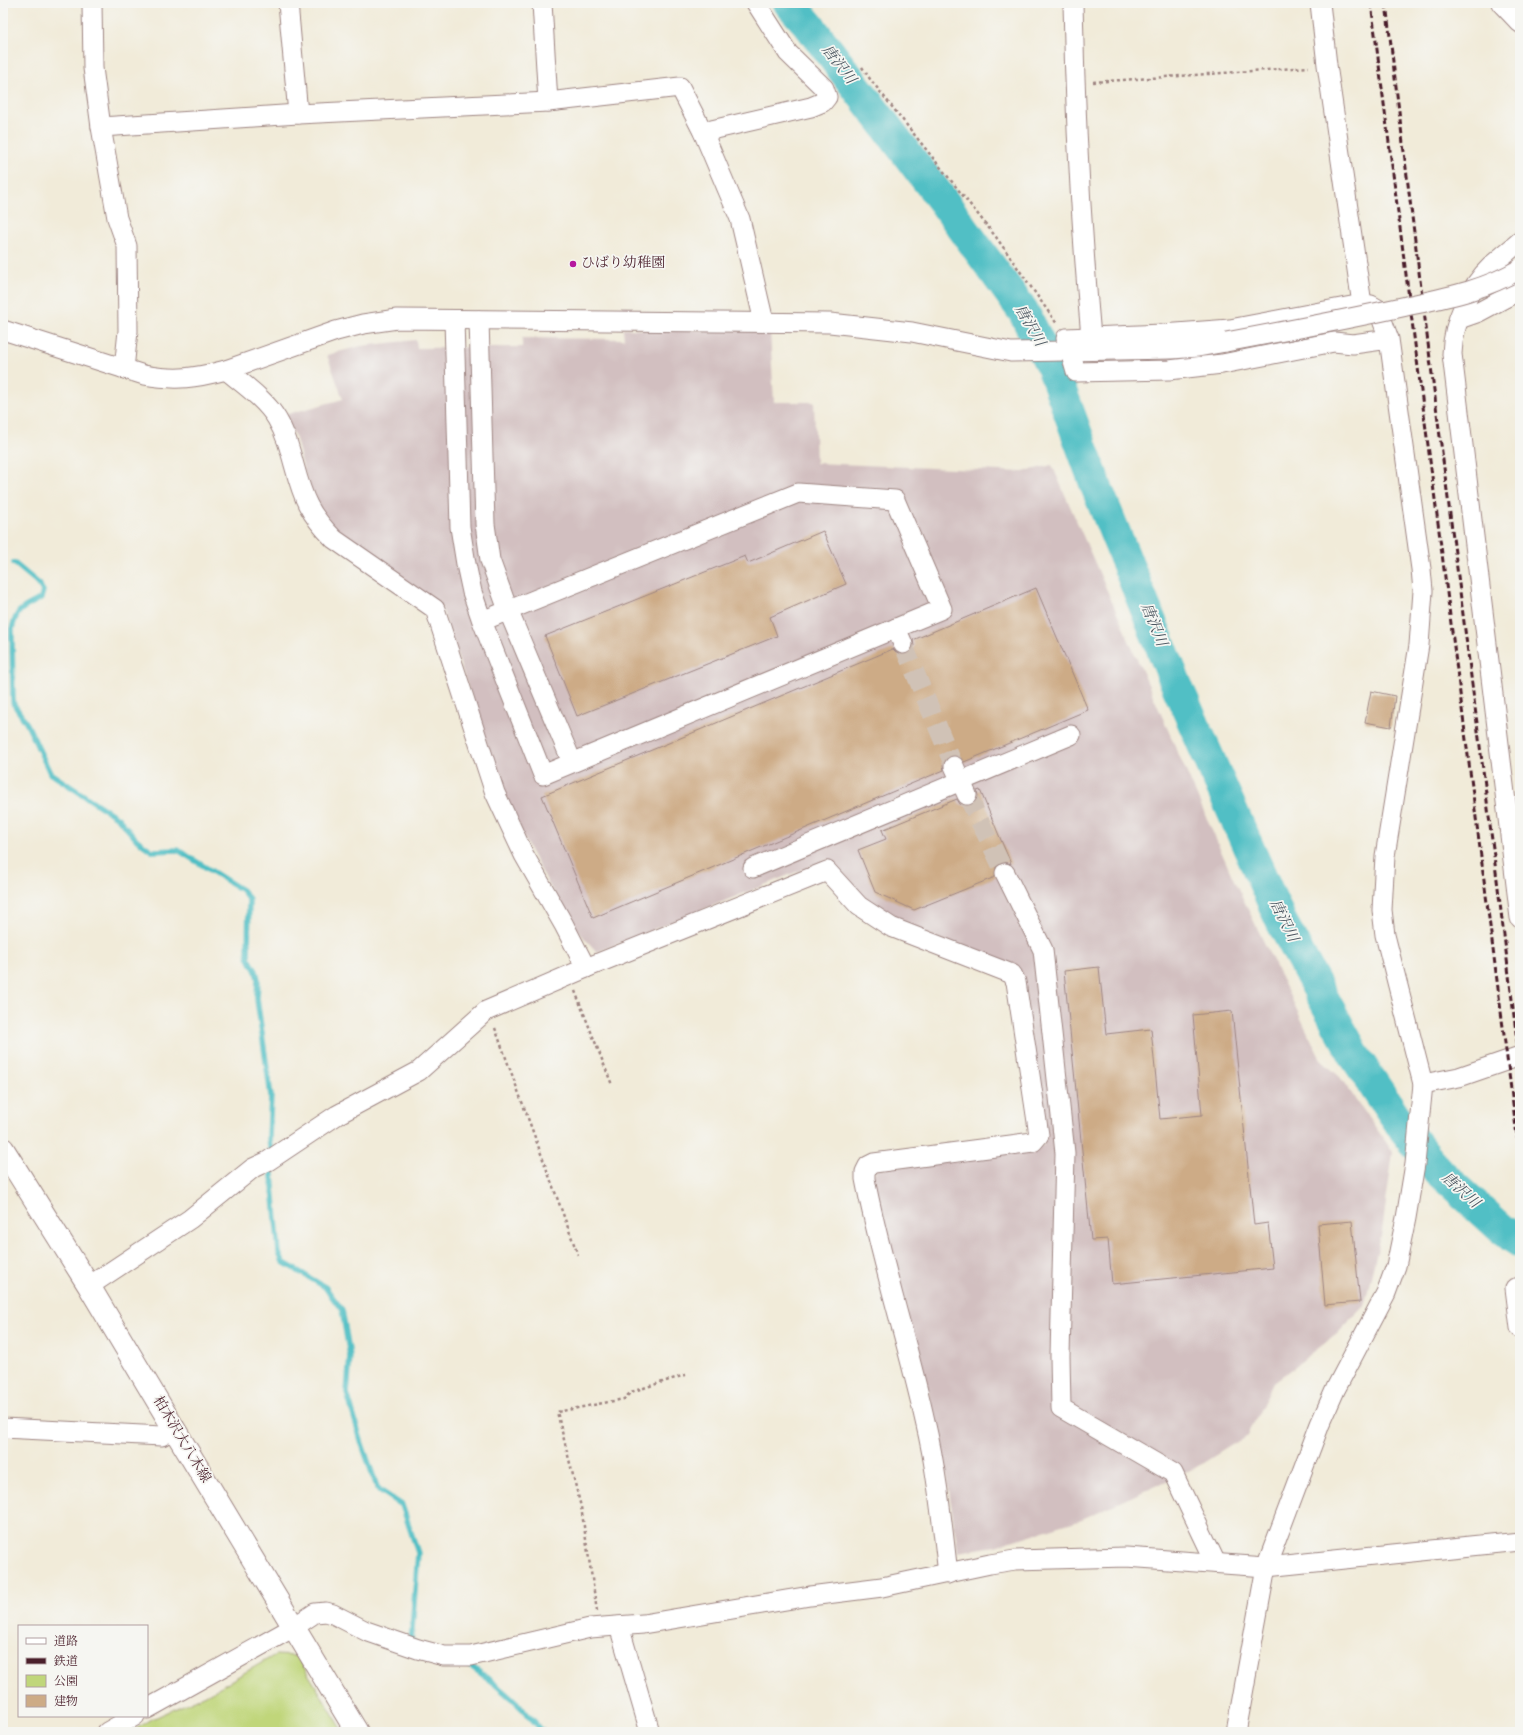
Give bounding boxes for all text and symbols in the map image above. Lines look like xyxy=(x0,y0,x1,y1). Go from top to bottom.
water label: 唐沢川 xyxy=(816,41,861,91)
place label: ひばり幼稚園 xyxy=(581,254,665,274)
marker: ひばり幼稚園 xyxy=(568,259,578,269)
water label: 唐沢川 xyxy=(1009,301,1050,352)
water label: 唐沢川 xyxy=(1135,600,1172,652)
water label: 唐沢川 xyxy=(1264,896,1303,948)
water label: 唐沢川 xyxy=(1436,1168,1485,1215)
street label: 柏木沢大八木線 xyxy=(147,1393,215,1487)
legend xyxy=(18,1625,148,1717)
text: 道路 xyxy=(54,1633,78,1651)
text: 鉄道 xyxy=(53,1653,78,1671)
text: 公園 xyxy=(54,1673,78,1691)
text: 建物 xyxy=(54,1693,78,1711)

